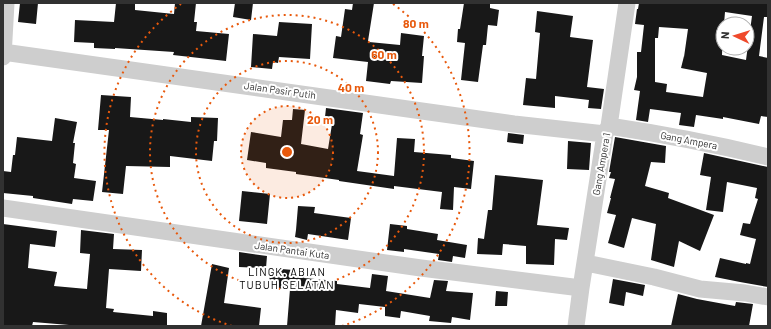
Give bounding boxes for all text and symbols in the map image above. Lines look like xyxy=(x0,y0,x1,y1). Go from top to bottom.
text: 80 m xyxy=(403,16,429,30)
north arrow xyxy=(715,16,755,56)
text: N xyxy=(718,31,731,39)
text: 60 m xyxy=(371,47,397,61)
street label: Jalan Pasir Putih xyxy=(243,79,317,101)
text: 40 m xyxy=(338,80,364,94)
text: 20 m xyxy=(307,112,333,126)
street label: Gang Ampera xyxy=(660,129,718,151)
street label: Gang Ampera 1 xyxy=(590,132,612,196)
centre of rings xyxy=(280,145,294,159)
street label: Jalan Pantai Kuta xyxy=(254,239,330,261)
district label: LINGK. ABIAN TUBUH SELATAN xyxy=(239,265,335,291)

